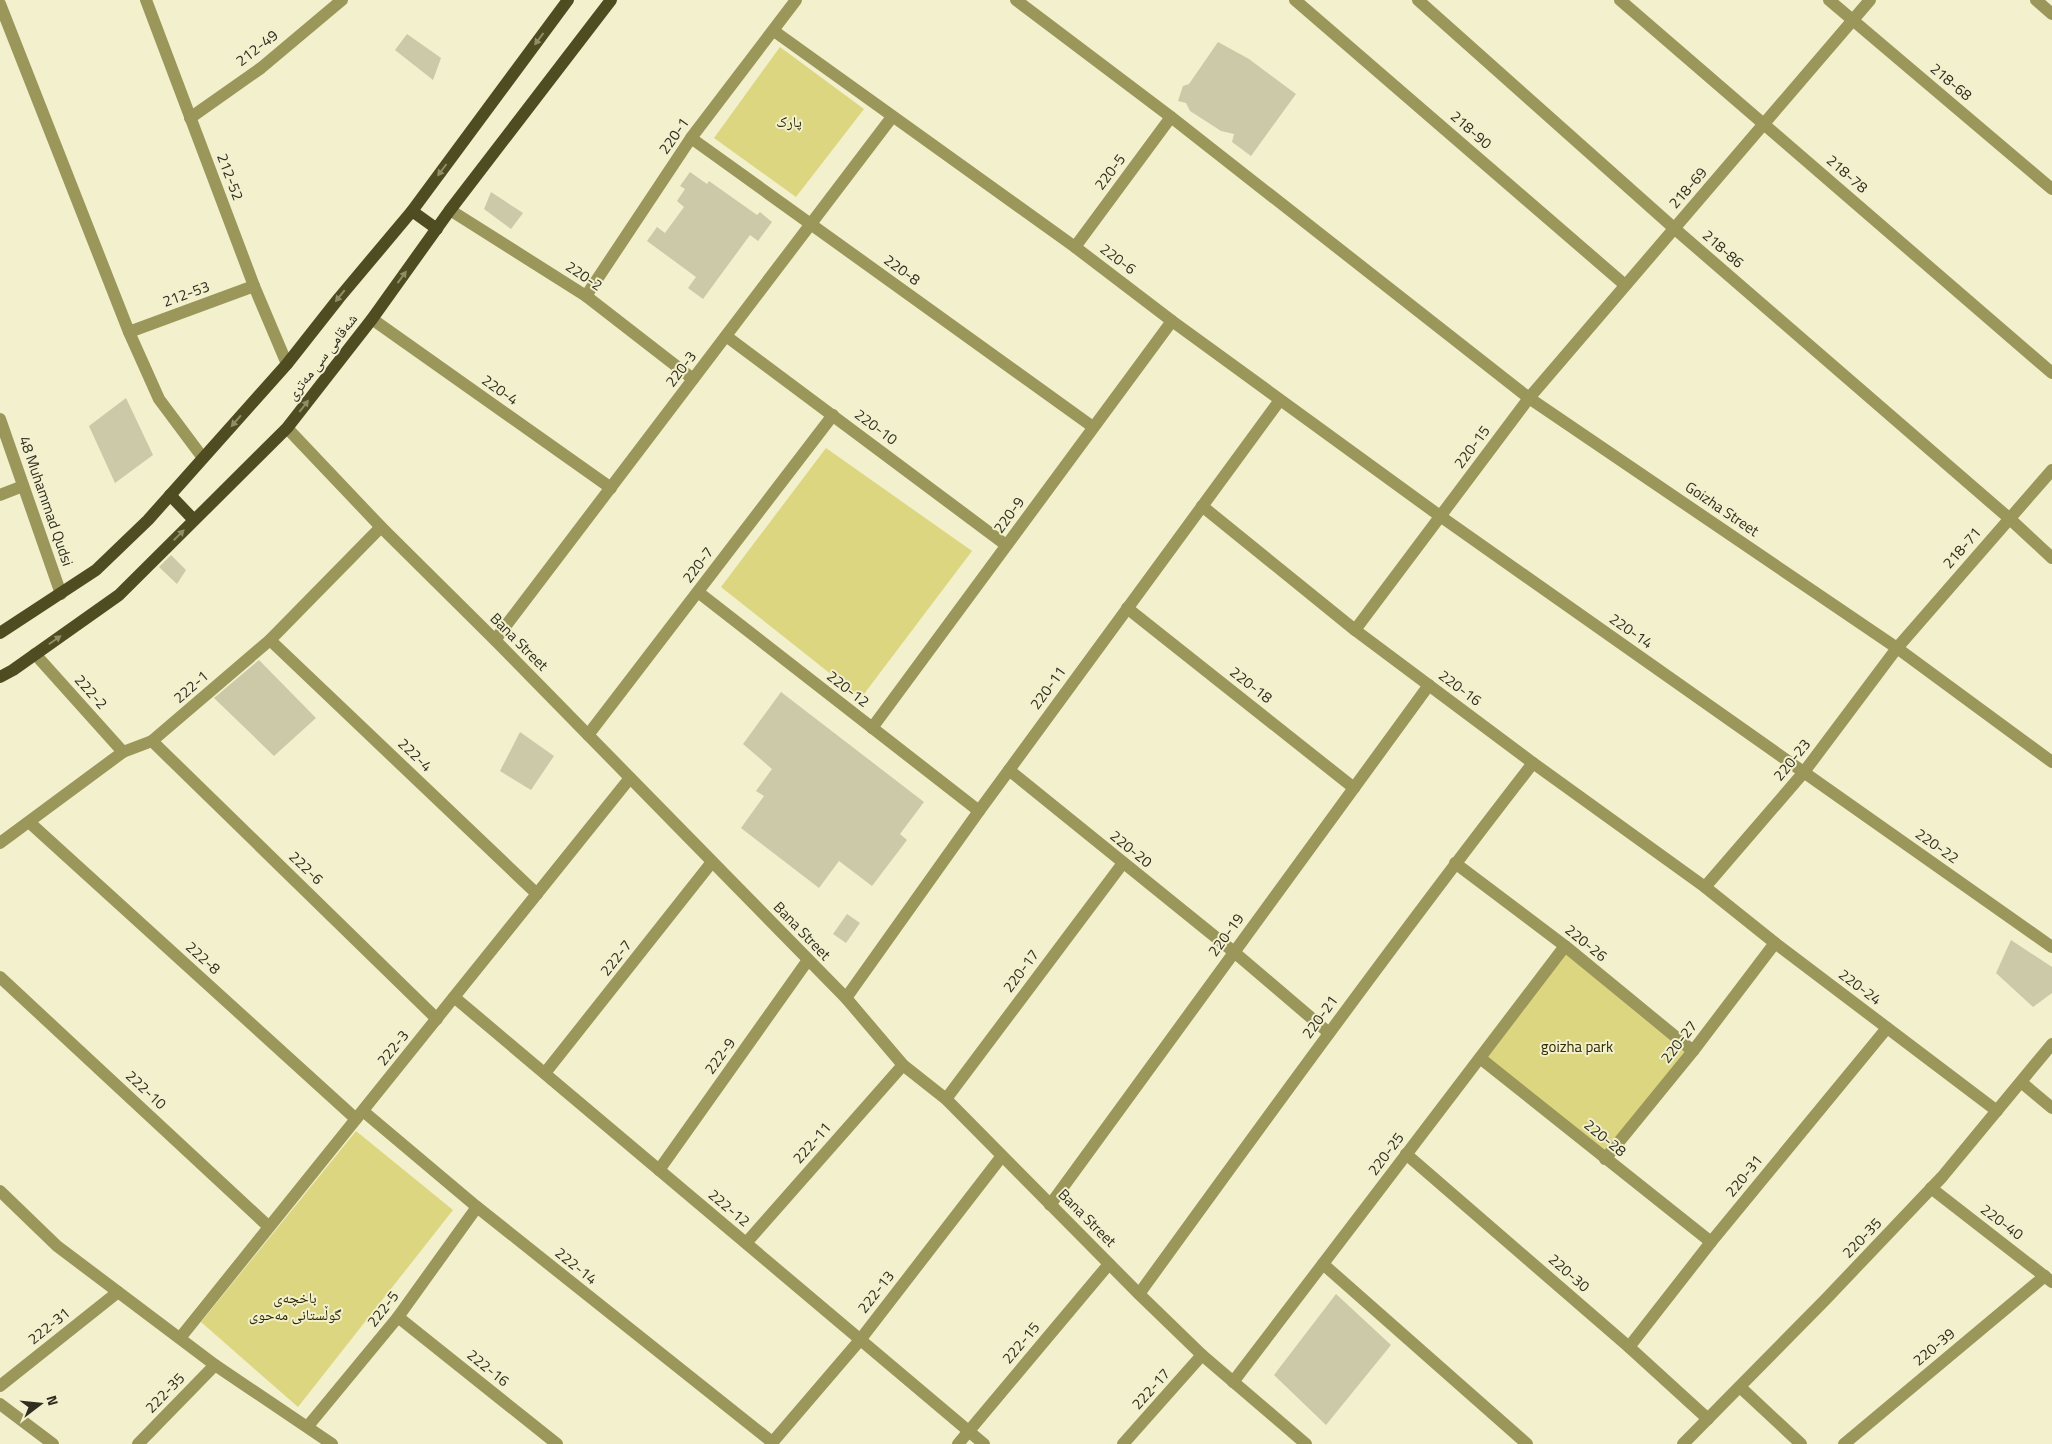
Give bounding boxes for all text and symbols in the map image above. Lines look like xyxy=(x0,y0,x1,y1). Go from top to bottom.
street label: 212-49 xyxy=(230,24,283,72)
one-way arrow xyxy=(534,32,544,46)
street label: 218-68 xyxy=(1925,57,1977,106)
street label: 218-90 xyxy=(1445,105,1497,154)
park label: پارک xyxy=(776,110,802,133)
street label: 220-1 xyxy=(653,113,695,159)
street label: 220-5 xyxy=(1088,149,1131,195)
street label: 218-78 xyxy=(1821,149,1873,198)
street label: 212-52 xyxy=(211,150,250,204)
street label: 218-69 xyxy=(1663,162,1712,214)
one-way arrow xyxy=(437,163,448,176)
street label: 218-86 xyxy=(1697,224,1749,273)
street label: 220-6 xyxy=(1095,237,1141,280)
street label: 220-8 xyxy=(879,248,925,291)
street label: 220-2 xyxy=(561,255,607,296)
one-way arrow xyxy=(397,270,407,284)
street label: 212-53 xyxy=(159,274,213,313)
one-way arrow xyxy=(335,289,346,302)
street label: شەقامی سی مەتری xyxy=(280,308,363,405)
street label: 220-3 xyxy=(659,346,702,392)
street label: 220-4 xyxy=(477,369,523,411)
one-way arrow xyxy=(299,399,309,413)
street label: 220-10 xyxy=(850,403,903,450)
one-way arrow xyxy=(230,414,242,426)
street label: 220-15 xyxy=(1448,420,1495,473)
street label: 48 Muhammad Qudsi xyxy=(13,433,80,569)
street label: Goizha Street xyxy=(1681,475,1764,542)
street label: 220-9 xyxy=(987,492,1030,538)
street label: 218-71 xyxy=(1937,522,1986,574)
one-way arrow xyxy=(173,529,185,541)
street label: 220-7 xyxy=(676,542,719,588)
street label: Bana Street xyxy=(485,607,554,677)
street label: 220-14 xyxy=(1605,607,1658,654)
one-way arrow xyxy=(48,635,62,645)
street label: 220-11 xyxy=(1024,661,1071,714)
street label: 220-18 xyxy=(1225,661,1278,709)
street label: 220-16 xyxy=(1434,664,1487,711)
street label: 222-1 xyxy=(168,665,213,708)
street label: 220-12 xyxy=(822,665,875,713)
street label: 222-2 xyxy=(69,669,113,714)
street label: 222-4 xyxy=(393,732,438,777)
street label: 220-23 xyxy=(1767,734,1816,786)
street label: 220-22 xyxy=(1911,822,1964,869)
street label: 220-20 xyxy=(1105,824,1157,873)
street label: 222-6 xyxy=(284,845,329,890)
street label: Bana Street xyxy=(768,896,837,966)
street label: 220-19 xyxy=(1202,908,1249,961)
street label: 220-26 xyxy=(1560,918,1612,967)
street label: 222-7 xyxy=(594,935,637,981)
street label: 222-8 xyxy=(181,936,226,980)
street label: 220-17 xyxy=(997,944,1044,997)
street label: 220-24 xyxy=(1834,963,1887,1010)
street label: 220-21 xyxy=(1296,990,1343,1043)
street label: 220-27 xyxy=(1655,1015,1703,1068)
street label: 222-3 xyxy=(371,1025,414,1071)
street label: 222-9 xyxy=(698,1033,741,1079)
park label: goizha park xyxy=(1541,1035,1613,1058)
street label: 222-10 xyxy=(121,1065,172,1115)
street label: 220-28 xyxy=(1579,1113,1631,1162)
street label: 222-11 xyxy=(787,1117,836,1169)
street label: 220-25 xyxy=(1362,1127,1409,1180)
street label: 220-31 xyxy=(1719,1150,1768,1202)
street label: 222-12 xyxy=(703,1183,755,1232)
street label: Bana Street xyxy=(1053,1183,1122,1253)
street label: 220-40 xyxy=(1976,1198,2029,1245)
street label: 220-35 xyxy=(1836,1212,1887,1263)
street label: 222-14 xyxy=(550,1241,602,1290)
street label: 220-30 xyxy=(1543,1248,1595,1297)
street label: 222-13 xyxy=(852,1265,900,1318)
park label: باخچەی گوڵستانی مەحوی xyxy=(249,1286,342,1326)
street label: 222-5 xyxy=(361,1286,404,1332)
street label: 222-31 xyxy=(23,1301,75,1350)
street label: 222-15 xyxy=(996,1317,1045,1369)
street label: 220-39 xyxy=(1908,1322,1960,1371)
street label: 222-16 xyxy=(462,1343,514,1392)
street label: 222-17 xyxy=(1126,1363,1175,1414)
street label: 222-35 xyxy=(139,1367,190,1418)
north arrow xyxy=(15,1379,65,1429)
text: N xyxy=(42,1393,64,1408)

